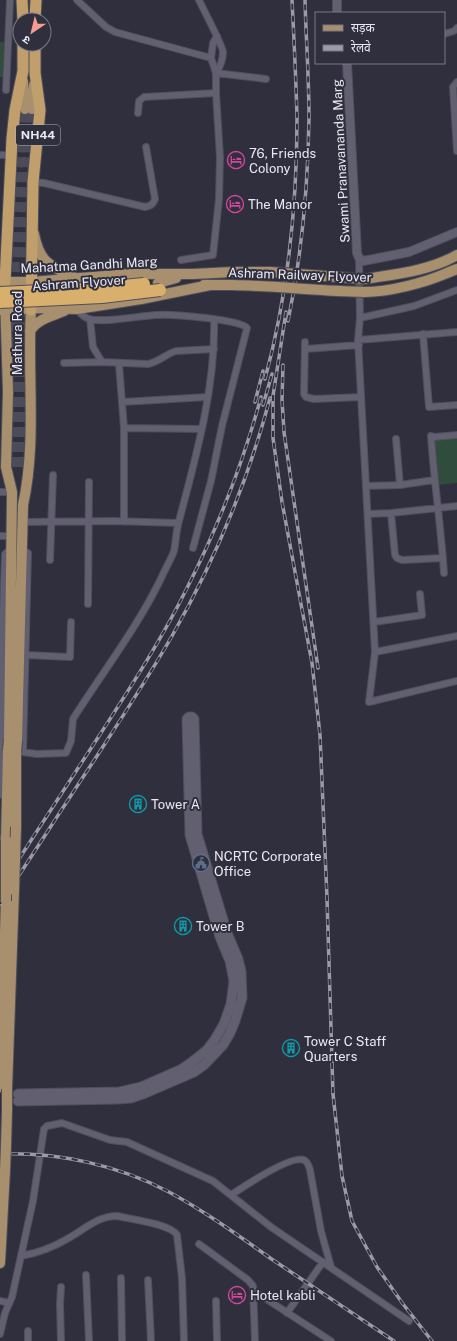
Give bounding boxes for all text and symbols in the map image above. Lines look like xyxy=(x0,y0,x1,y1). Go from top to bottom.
north arrow xyxy=(12,12,52,52)
legend xyxy=(315,12,445,64)
text: सड़क xyxy=(351,21,376,35)
text: उ xyxy=(20,33,32,47)
text: रेलवे xyxy=(351,40,371,55)
street label: Swami Pranavananda Marg xyxy=(329,79,353,243)
road number: NH44 xyxy=(16,125,60,145)
place label: 76, Friends Colony xyxy=(249,146,316,176)
hotel icon: 76, Friends Colony xyxy=(226,150,246,170)
hotel icon: The Manor xyxy=(225,194,245,214)
place label: The Manor xyxy=(248,197,312,212)
street label: Mahatma Gandhi Marg xyxy=(20,254,158,276)
street label: Ashram Railway Flyover xyxy=(228,265,372,285)
street label: Ashram Flyover xyxy=(32,272,126,294)
street label: Mathura Road xyxy=(10,291,25,375)
building icon: Tower A xyxy=(128,794,148,814)
place label: Tower A xyxy=(151,797,200,812)
place label: NCRTC Corporate Office xyxy=(214,849,322,879)
public building icon: NCRTC Corporate Office xyxy=(191,853,211,873)
building icon: Tower B xyxy=(173,916,193,936)
place label: Tower B xyxy=(196,919,244,934)
place label: Tower C Staff Quarters xyxy=(304,1034,386,1064)
building icon: Tower C Staff Quarters xyxy=(281,1038,301,1058)
hotel icon: Hotel kabli xyxy=(227,1285,247,1305)
place label: Hotel kabli xyxy=(250,1288,315,1303)

